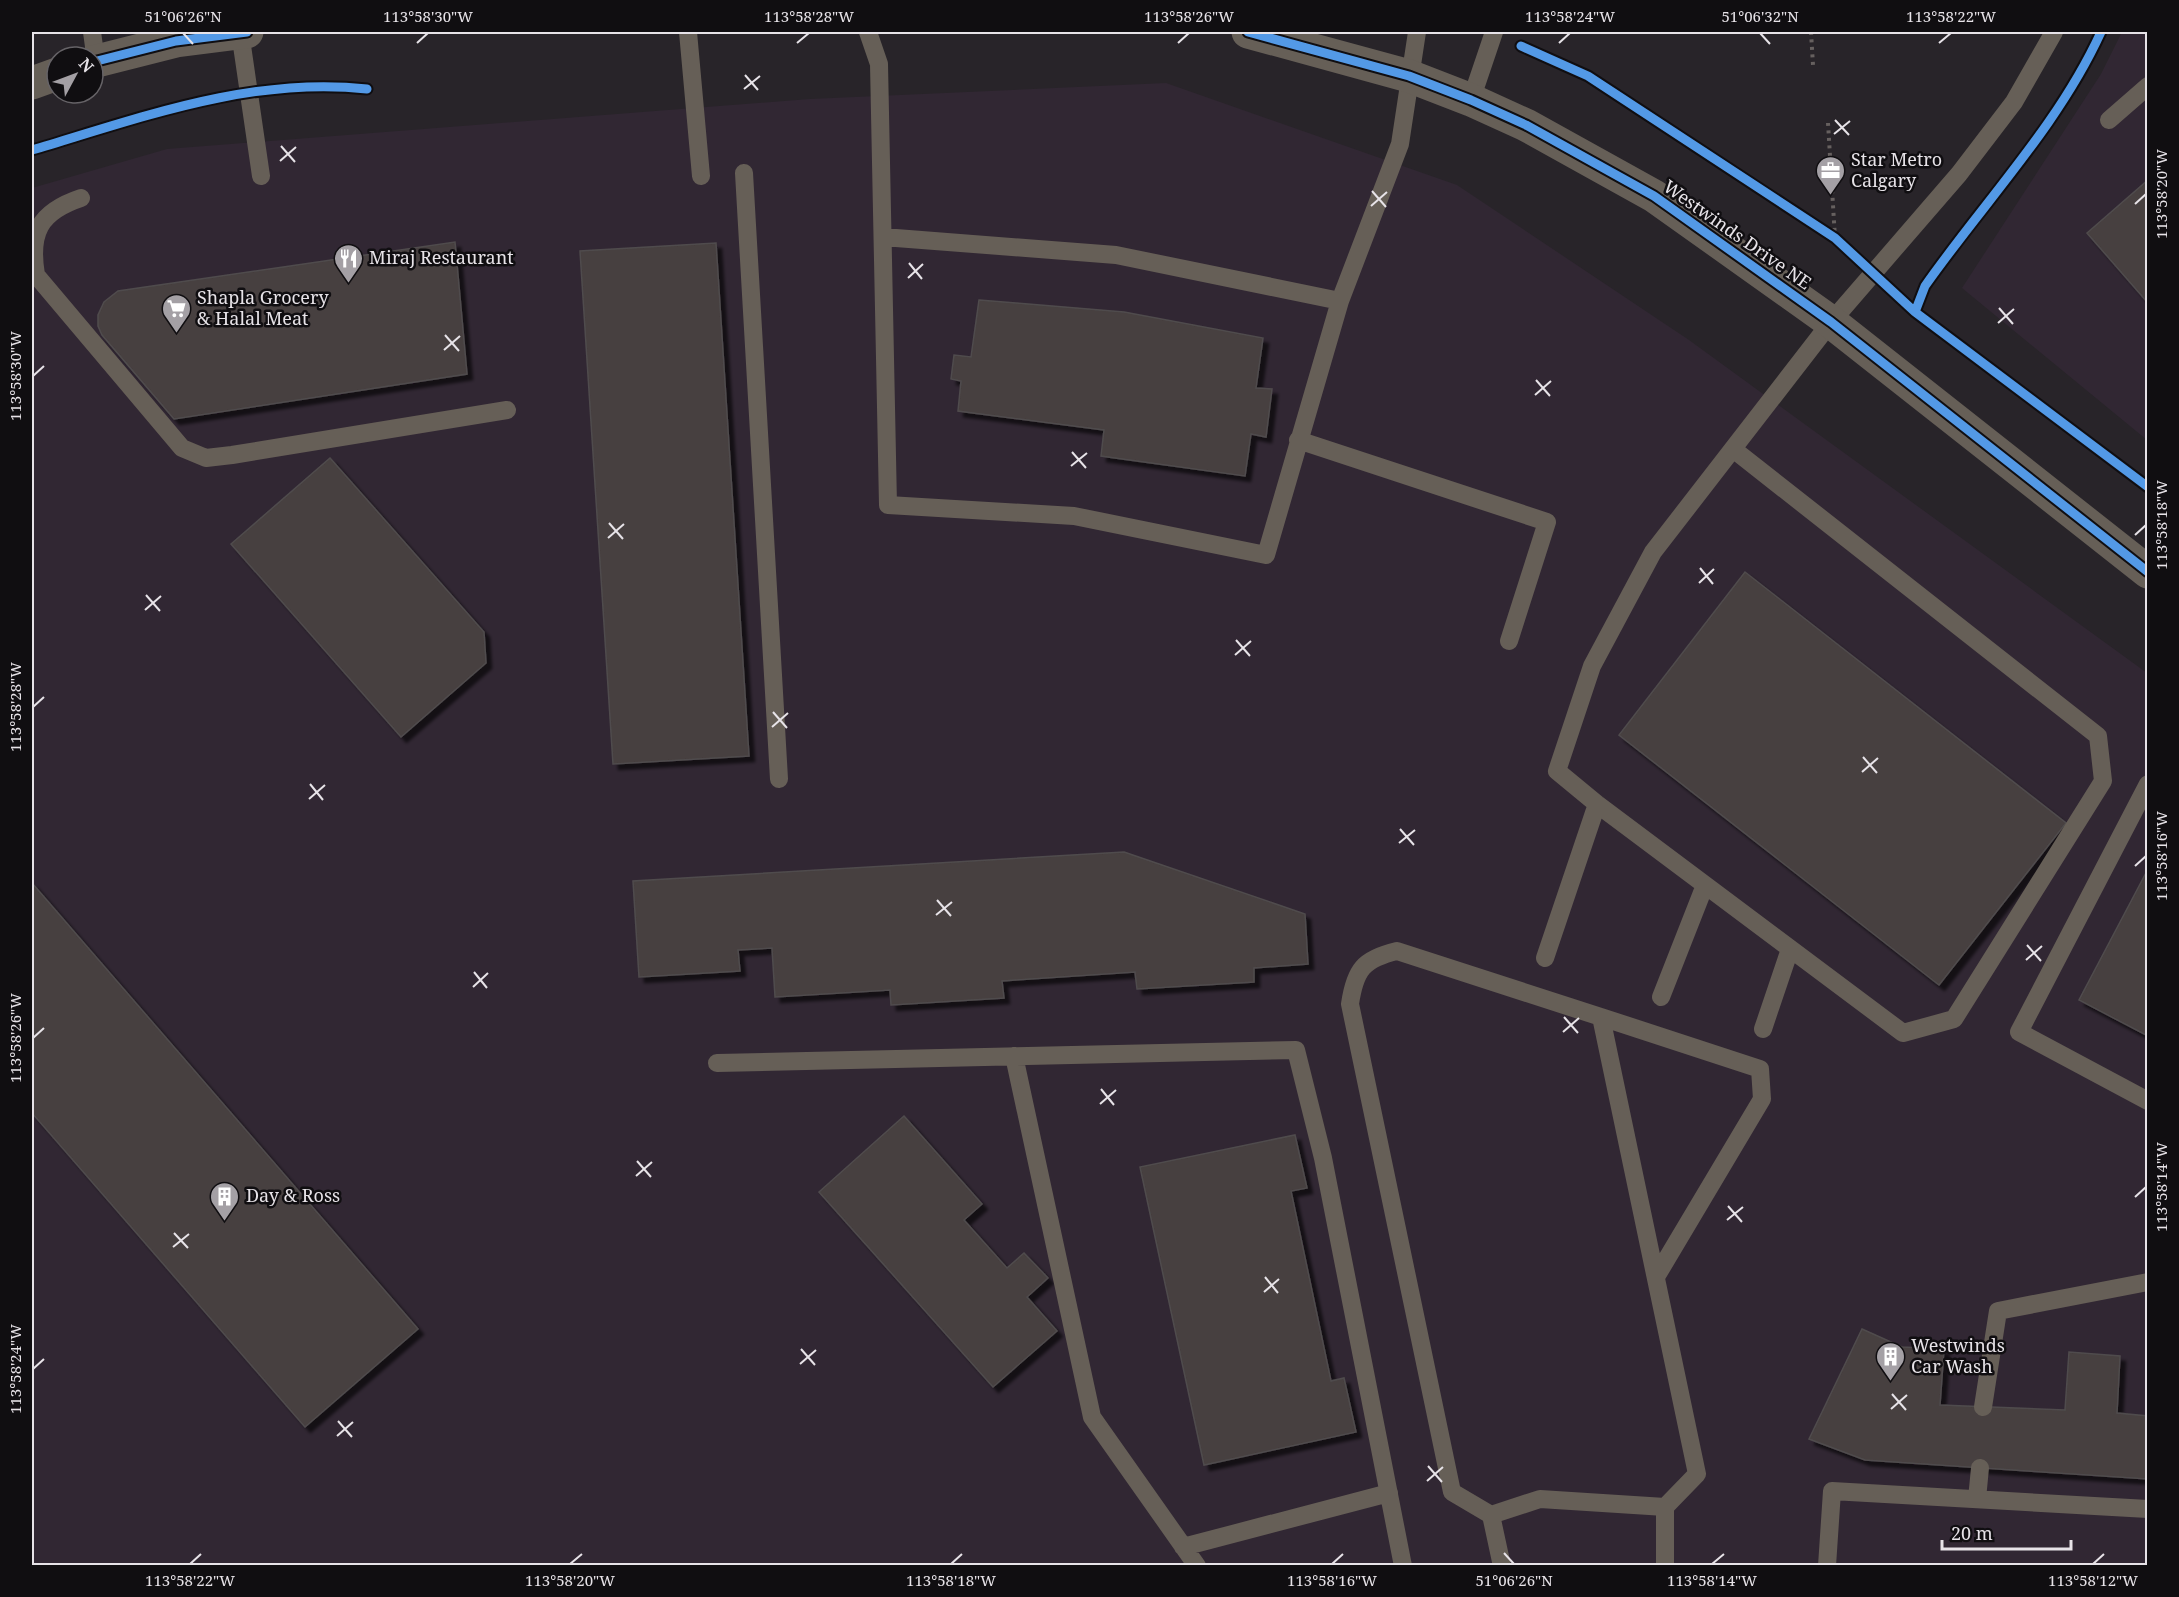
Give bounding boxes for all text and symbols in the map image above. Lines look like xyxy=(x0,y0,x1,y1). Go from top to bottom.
text: 51°06'26"N xyxy=(144,6,222,26)
text: 113°58'30"W xyxy=(383,6,473,26)
text: 113°58'28"W xyxy=(764,6,854,26)
text: 113°58'26"W xyxy=(1144,6,1234,26)
text: 113°58'24"W xyxy=(1525,6,1615,26)
text: 51°06'32"N xyxy=(1721,6,1799,26)
text: 113°58'22"W xyxy=(1906,6,1996,26)
north arrow xyxy=(45,45,105,105)
text: N xyxy=(74,53,99,77)
place label: Star Metro Calgary xyxy=(1851,147,1942,192)
text: 113°58'20"W xyxy=(2151,149,2171,239)
office icon: Star Metro Calgary xyxy=(1814,154,1846,196)
street label: Westwinds Drive NE xyxy=(1659,174,1816,294)
restaurant icon: Miraj Restaurant xyxy=(332,242,364,284)
place label: Miraj Restaurant xyxy=(369,245,514,269)
place label: Shapla Grocery & Halal Meat xyxy=(197,285,329,330)
supermarket icon: Shapla Grocery & Halal Meat xyxy=(160,292,192,334)
text: 113°58'30"W xyxy=(5,331,25,421)
text: 113°58'18"W xyxy=(2151,480,2171,570)
text: 113°58'28"W xyxy=(5,662,25,752)
text: 113°58'16"W xyxy=(2151,811,2171,901)
text: 113°58'26"W xyxy=(5,993,25,1083)
text: 113°58'14"W xyxy=(2151,1142,2171,1232)
building icon: Day & Ross xyxy=(209,1180,241,1222)
place label: Day & Ross xyxy=(246,1183,340,1207)
text: 113°58'24"W xyxy=(5,1324,25,1414)
place label: Westwinds Car Wash xyxy=(1911,1333,2005,1378)
building icon: Westwinds Car Wash xyxy=(1874,1340,1906,1382)
scale bar xyxy=(1942,1513,2071,1551)
text: 20 m xyxy=(1951,1521,1993,1545)
text: 113°58'22"W xyxy=(145,1570,235,1590)
text: 113°58'20"W xyxy=(525,1570,615,1590)
text: 113°58'18"W xyxy=(906,1570,996,1590)
text: 113°58'16"W xyxy=(1287,1570,1377,1590)
text: 51°06'26"N xyxy=(1475,1570,1553,1590)
text: 113°58'14"W xyxy=(1667,1570,1757,1590)
text: 113°58'12"W xyxy=(2048,1570,2138,1590)

